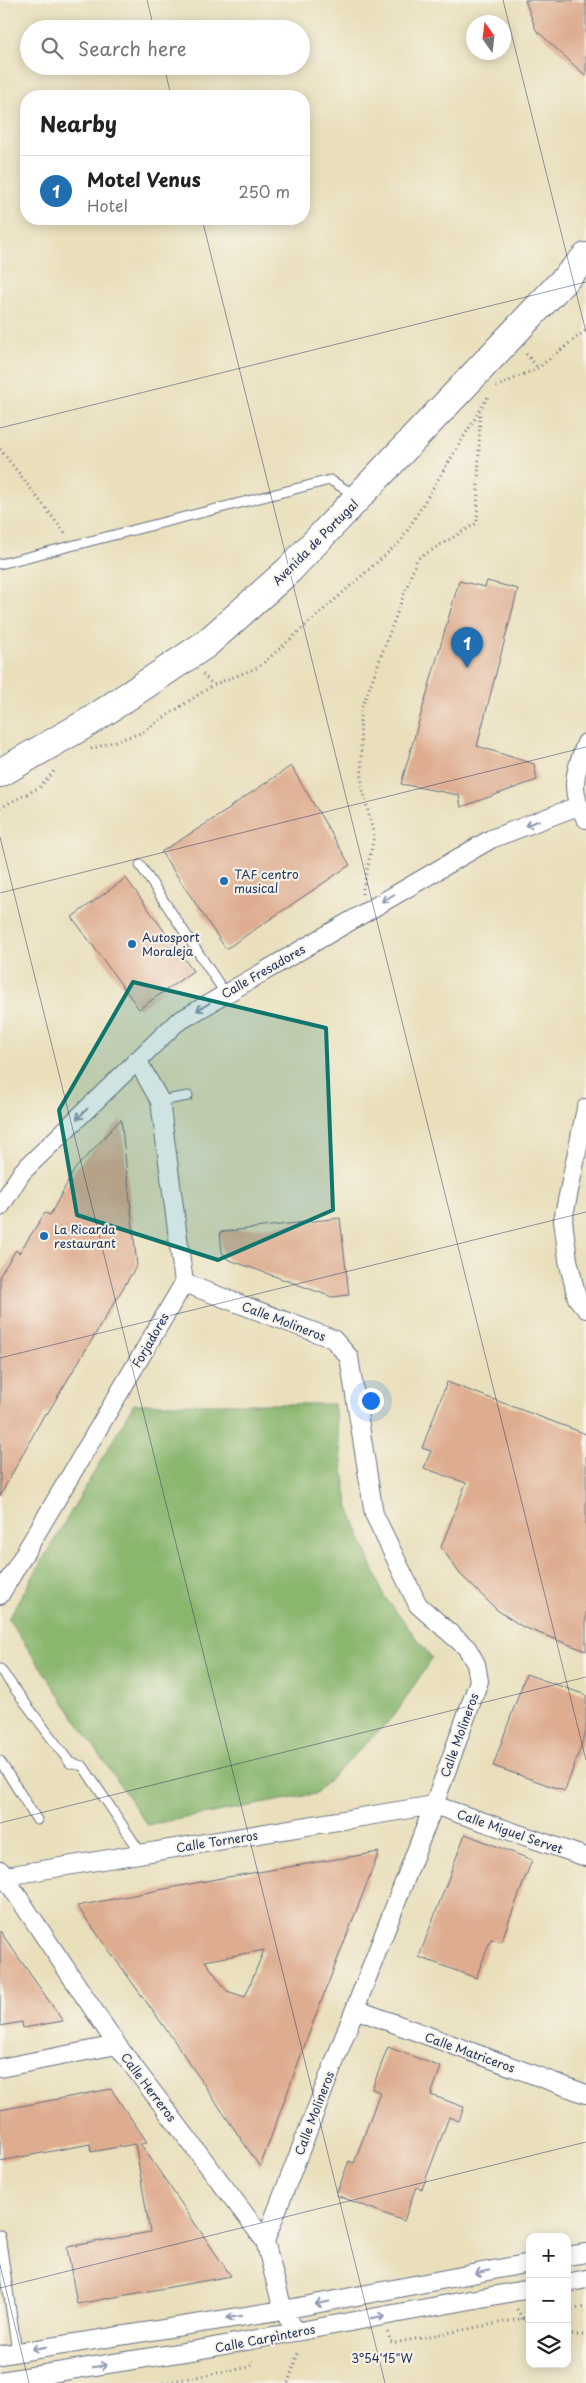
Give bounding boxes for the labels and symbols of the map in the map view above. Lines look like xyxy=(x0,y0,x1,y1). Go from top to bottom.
north arrow xyxy=(466,15,511,60)
street label: Avenida de Portugal xyxy=(268,495,362,589)
pin: 1 xyxy=(451,627,483,668)
one-way arrow xyxy=(525,819,540,828)
place label: TAF centro musical xyxy=(234,865,299,897)
marker: TAF centro musical xyxy=(218,875,230,887)
one-way arrow xyxy=(382,894,396,904)
place label: Autosport Moraleja xyxy=(142,928,200,960)
marker: Autosport Moraleja xyxy=(126,938,138,950)
street label: Calle Fresadores xyxy=(218,939,309,1002)
one-way arrow xyxy=(196,1002,210,1012)
one-way arrow xyxy=(75,1108,88,1120)
place label: La Ricarda restaurant xyxy=(54,1220,116,1252)
marker: La Ricarda restaurant xyxy=(38,1230,50,1242)
street label: Calle Molineros xyxy=(239,1297,329,1345)
street label: Forjadores xyxy=(127,1309,173,1371)
your location xyxy=(358,1388,384,1414)
street label: Calle Molineros xyxy=(435,1690,483,1780)
street label: Calle Miguel Servet xyxy=(455,1804,565,1858)
street label: Calle Torneros xyxy=(175,1826,260,1856)
street label: Calle Matriceros xyxy=(422,2027,518,2077)
street label: Calle Herreros xyxy=(117,2049,181,2126)
street label: Calle Molineros xyxy=(290,2068,338,2158)
one-way arrow xyxy=(474,2268,490,2278)
one-way arrow xyxy=(315,2298,331,2308)
one-way arrow xyxy=(370,2312,386,2321)
one-way arrow xyxy=(227,2313,243,2323)
street label: Calle Carpìnteros xyxy=(213,2319,317,2357)
one-way arrow xyxy=(32,2343,48,2353)
text: 3°54'15"W xyxy=(351,2349,413,2367)
one-way arrow xyxy=(92,2360,108,2370)

